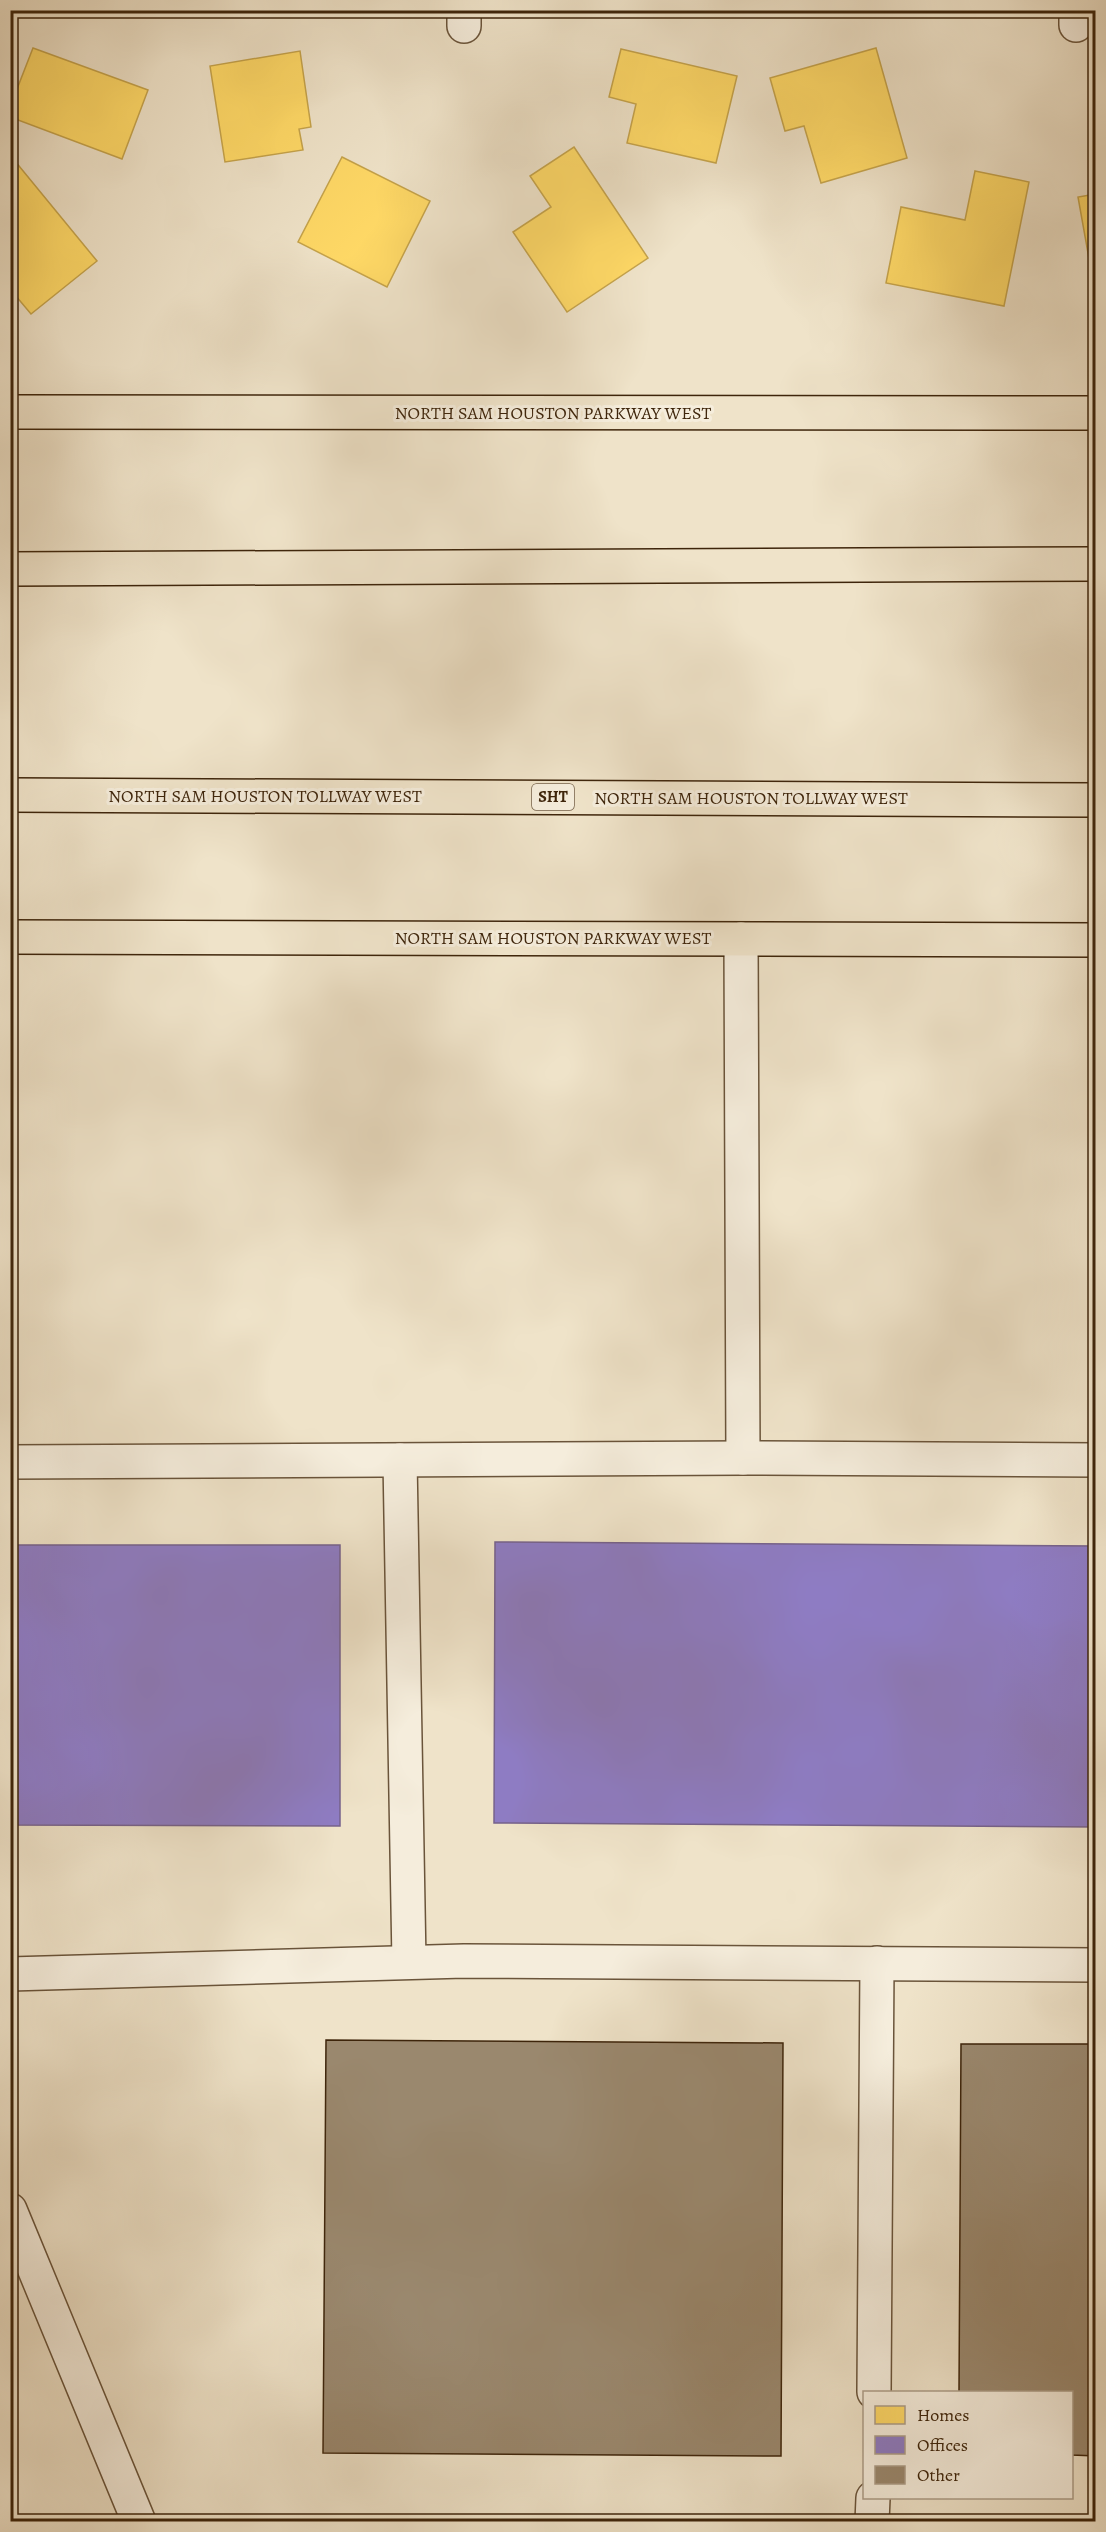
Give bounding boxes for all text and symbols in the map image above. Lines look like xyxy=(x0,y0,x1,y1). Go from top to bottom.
street label: NORTH SAM HOUSTON PARKWAY WEST xyxy=(395,401,712,425)
street label: NORTH SAM HOUSTON TOLLWAY WEST xyxy=(108,784,422,808)
road number: SHT xyxy=(532,784,574,810)
street label: NORTH SAM HOUSTON TOLLWAY WEST xyxy=(594,786,908,810)
street label: NORTH SAM HOUSTON PARKWAY WEST xyxy=(395,926,712,950)
legend xyxy=(863,2391,1073,2499)
text: Homes xyxy=(917,2403,969,2427)
text: Offices xyxy=(917,2433,968,2457)
text: Other xyxy=(917,2463,960,2487)

